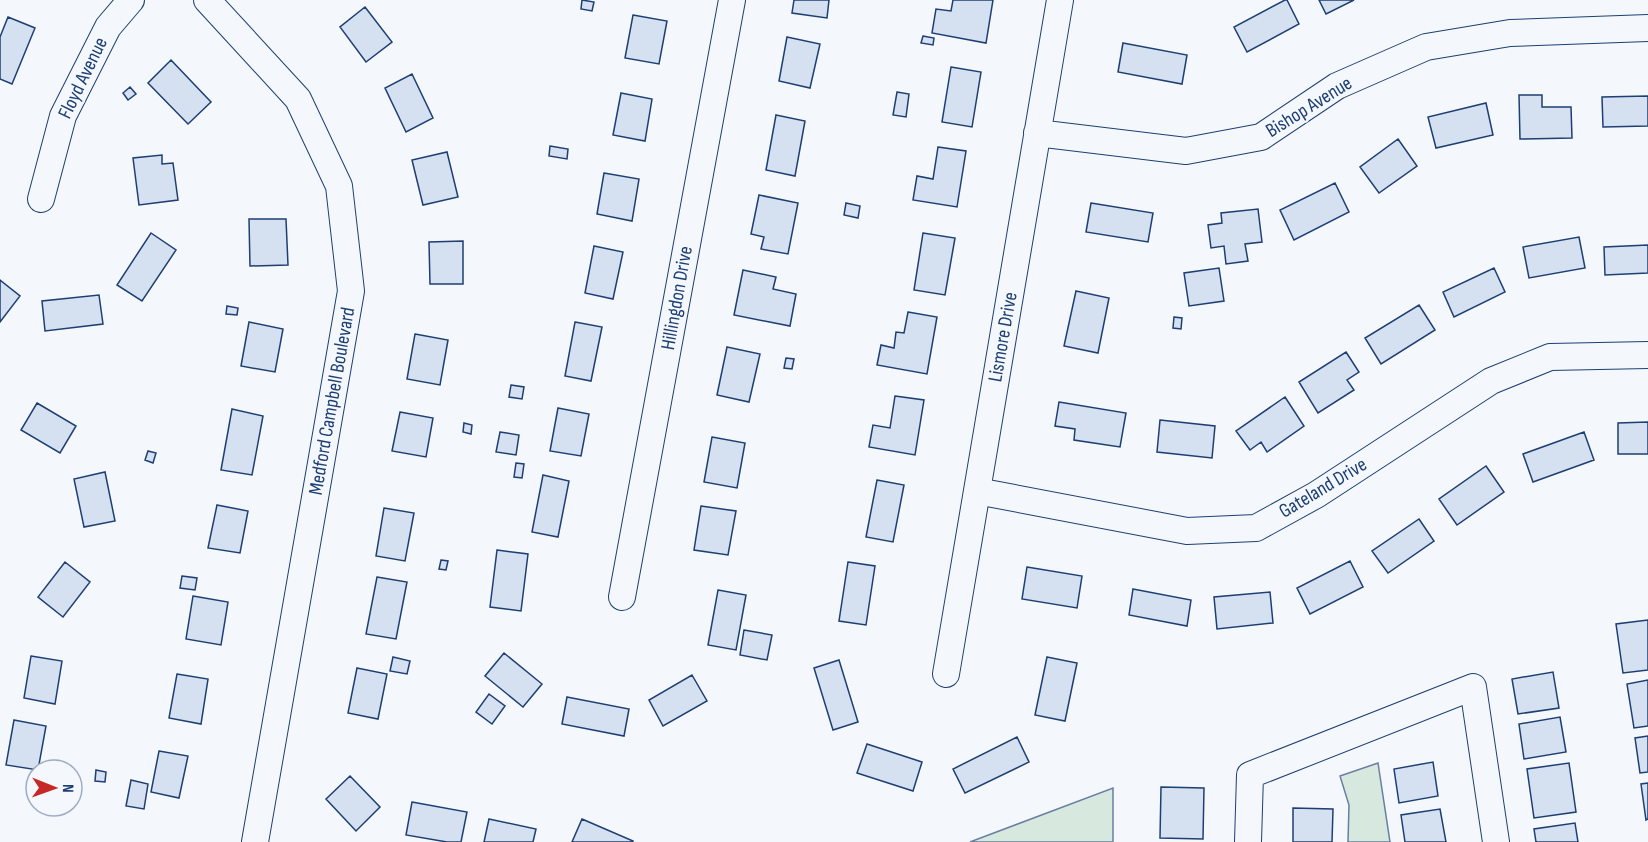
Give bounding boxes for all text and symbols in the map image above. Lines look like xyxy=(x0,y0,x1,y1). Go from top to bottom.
street label: Floyd Avenue xyxy=(53,33,113,123)
street label: Bishop Avenue xyxy=(1261,71,1357,143)
street label: Hillingdon Drive xyxy=(656,244,698,352)
street label: Lismore Drive xyxy=(983,290,1023,384)
street label: Medford Campbell Boulevard xyxy=(304,305,360,497)
street label: Gateland Drive xyxy=(1275,452,1371,524)
north arrow xyxy=(24,758,84,818)
text: N xyxy=(58,784,77,793)

